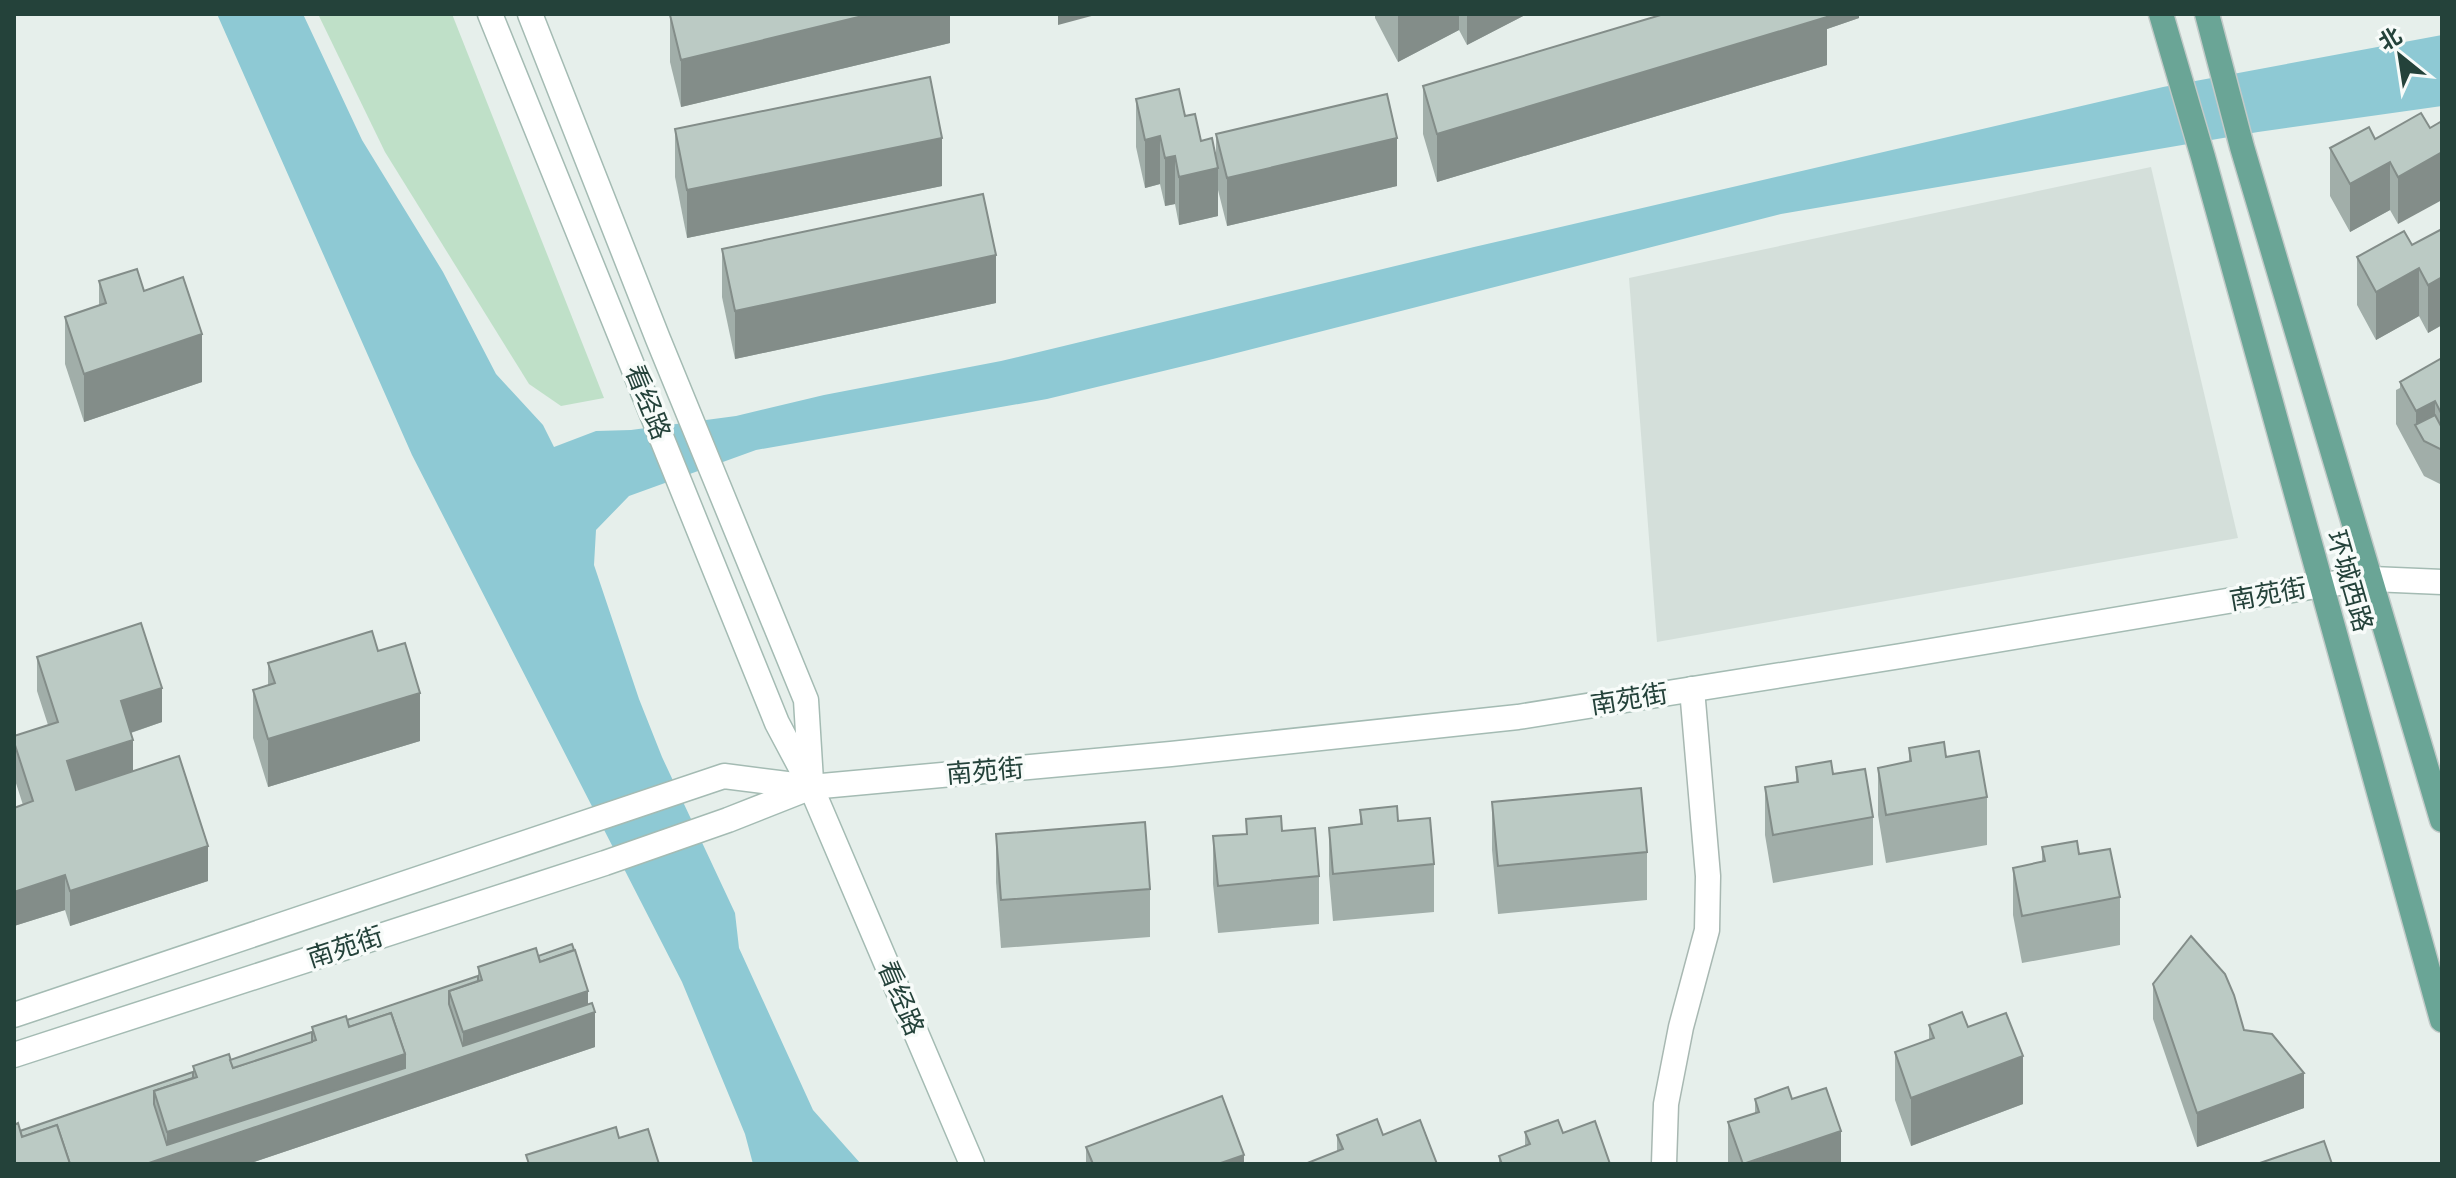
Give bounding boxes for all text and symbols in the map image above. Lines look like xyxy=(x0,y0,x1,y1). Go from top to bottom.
north arrow xyxy=(2360,16,2440,96)
text: 北 xyxy=(2374,22,2407,56)
street label: 看经路 xyxy=(619,360,677,444)
street label: 环城西路 xyxy=(2320,527,2380,635)
street label: 南苑街 xyxy=(2227,571,2309,617)
street label: 南苑街 xyxy=(1588,677,1670,721)
street label: 南苑街 xyxy=(945,752,1025,790)
street label: 南苑街 xyxy=(303,920,387,974)
street label: 看经路 xyxy=(871,956,931,1040)

